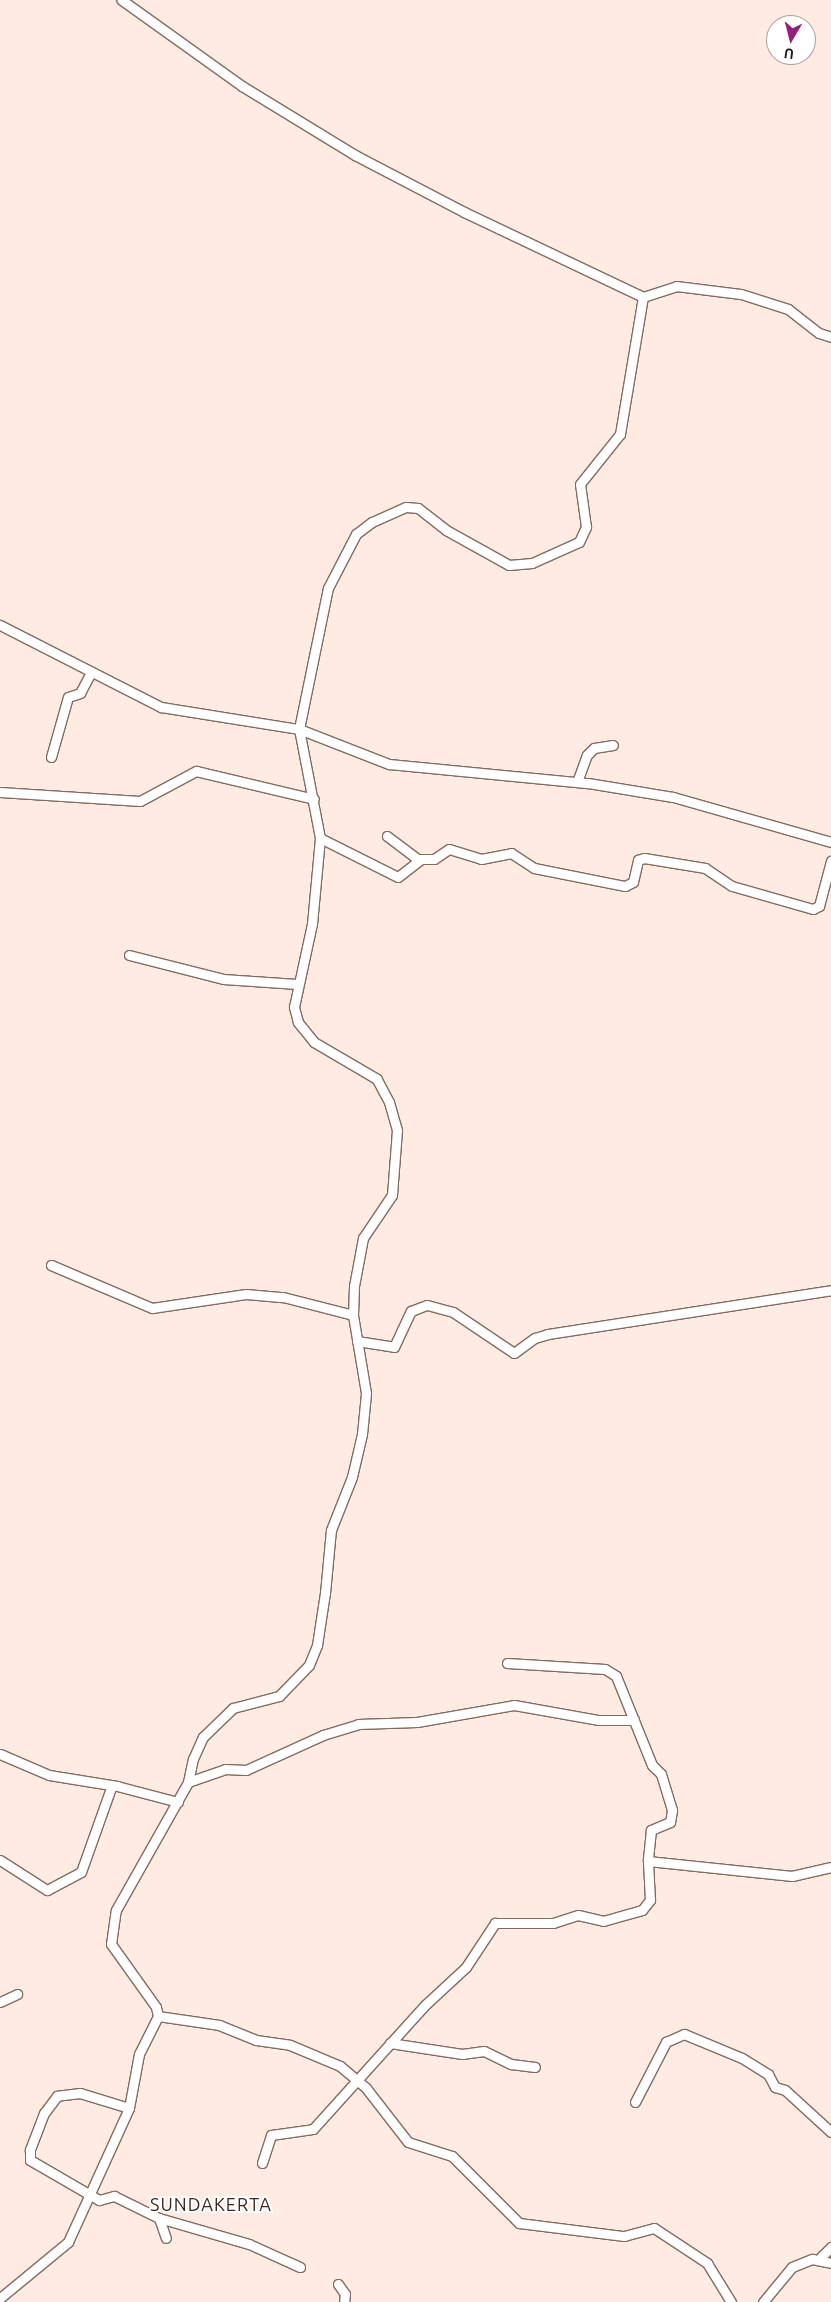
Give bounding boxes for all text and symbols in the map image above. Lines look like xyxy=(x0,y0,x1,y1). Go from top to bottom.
north arrow xyxy=(766,15,816,65)
text: U xyxy=(783,45,795,62)
district label: SUNDAKERTA xyxy=(149,2193,273,2215)

